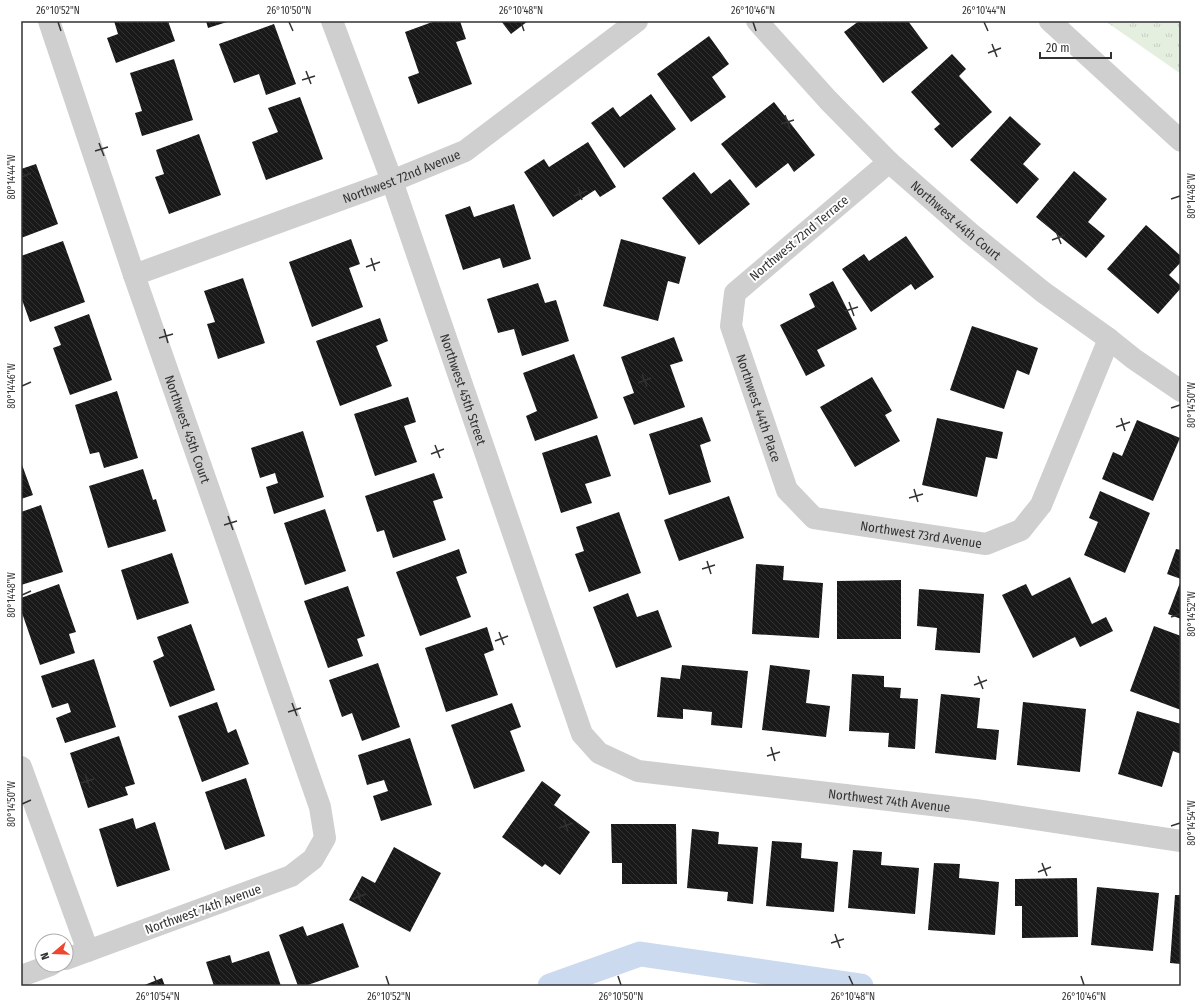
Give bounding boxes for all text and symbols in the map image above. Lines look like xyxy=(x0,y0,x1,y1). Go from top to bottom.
text: 26°10'52"N xyxy=(36,5,80,17)
text: 26°10'50"N xyxy=(267,5,311,17)
text: 26°10'48"N xyxy=(499,5,543,17)
text: 26°10'46"N xyxy=(731,5,775,17)
text: 26°10'44"N xyxy=(962,5,1006,17)
scale bar xyxy=(1040,34,1111,60)
text: 20 m xyxy=(1046,41,1070,55)
street label: Northwest 72nd Avenue xyxy=(340,146,462,206)
text: 80°14'44"W xyxy=(6,154,18,200)
text: 80°14'48"W xyxy=(1186,173,1198,219)
street label: Northwest 44th Court xyxy=(908,177,1005,263)
street label: Northwest 72nd Terrace xyxy=(747,192,851,284)
street label: Northwest 45th Street xyxy=(437,332,490,447)
street label: Northwest 44th Place xyxy=(734,352,784,464)
text: 80°14'46"W xyxy=(6,363,18,409)
street label: Northwest 45th Court xyxy=(162,373,214,486)
text: 80°14'50"W xyxy=(1186,381,1198,428)
street label: Northwest 73rd Avenue xyxy=(859,518,983,551)
text: 80°14'48"W xyxy=(6,572,18,618)
text: 80°14'52"W xyxy=(1186,591,1198,637)
text: 80°14'50"W xyxy=(6,780,18,827)
street label: Northwest 74th Avenue xyxy=(827,786,951,815)
text: 80°14'54"W xyxy=(1186,800,1198,846)
street label: Northwest 74th Avenue xyxy=(143,881,263,937)
north arrow xyxy=(34,933,74,973)
text: N xyxy=(38,951,52,961)
text: 26°10'54"N xyxy=(136,991,180,1003)
text: 26°10'52"N xyxy=(367,991,411,1003)
text: 26°10'50"N xyxy=(599,991,643,1003)
text: 26°10'48"N xyxy=(831,991,875,1003)
text: 26°10'46"N xyxy=(1062,991,1106,1003)

